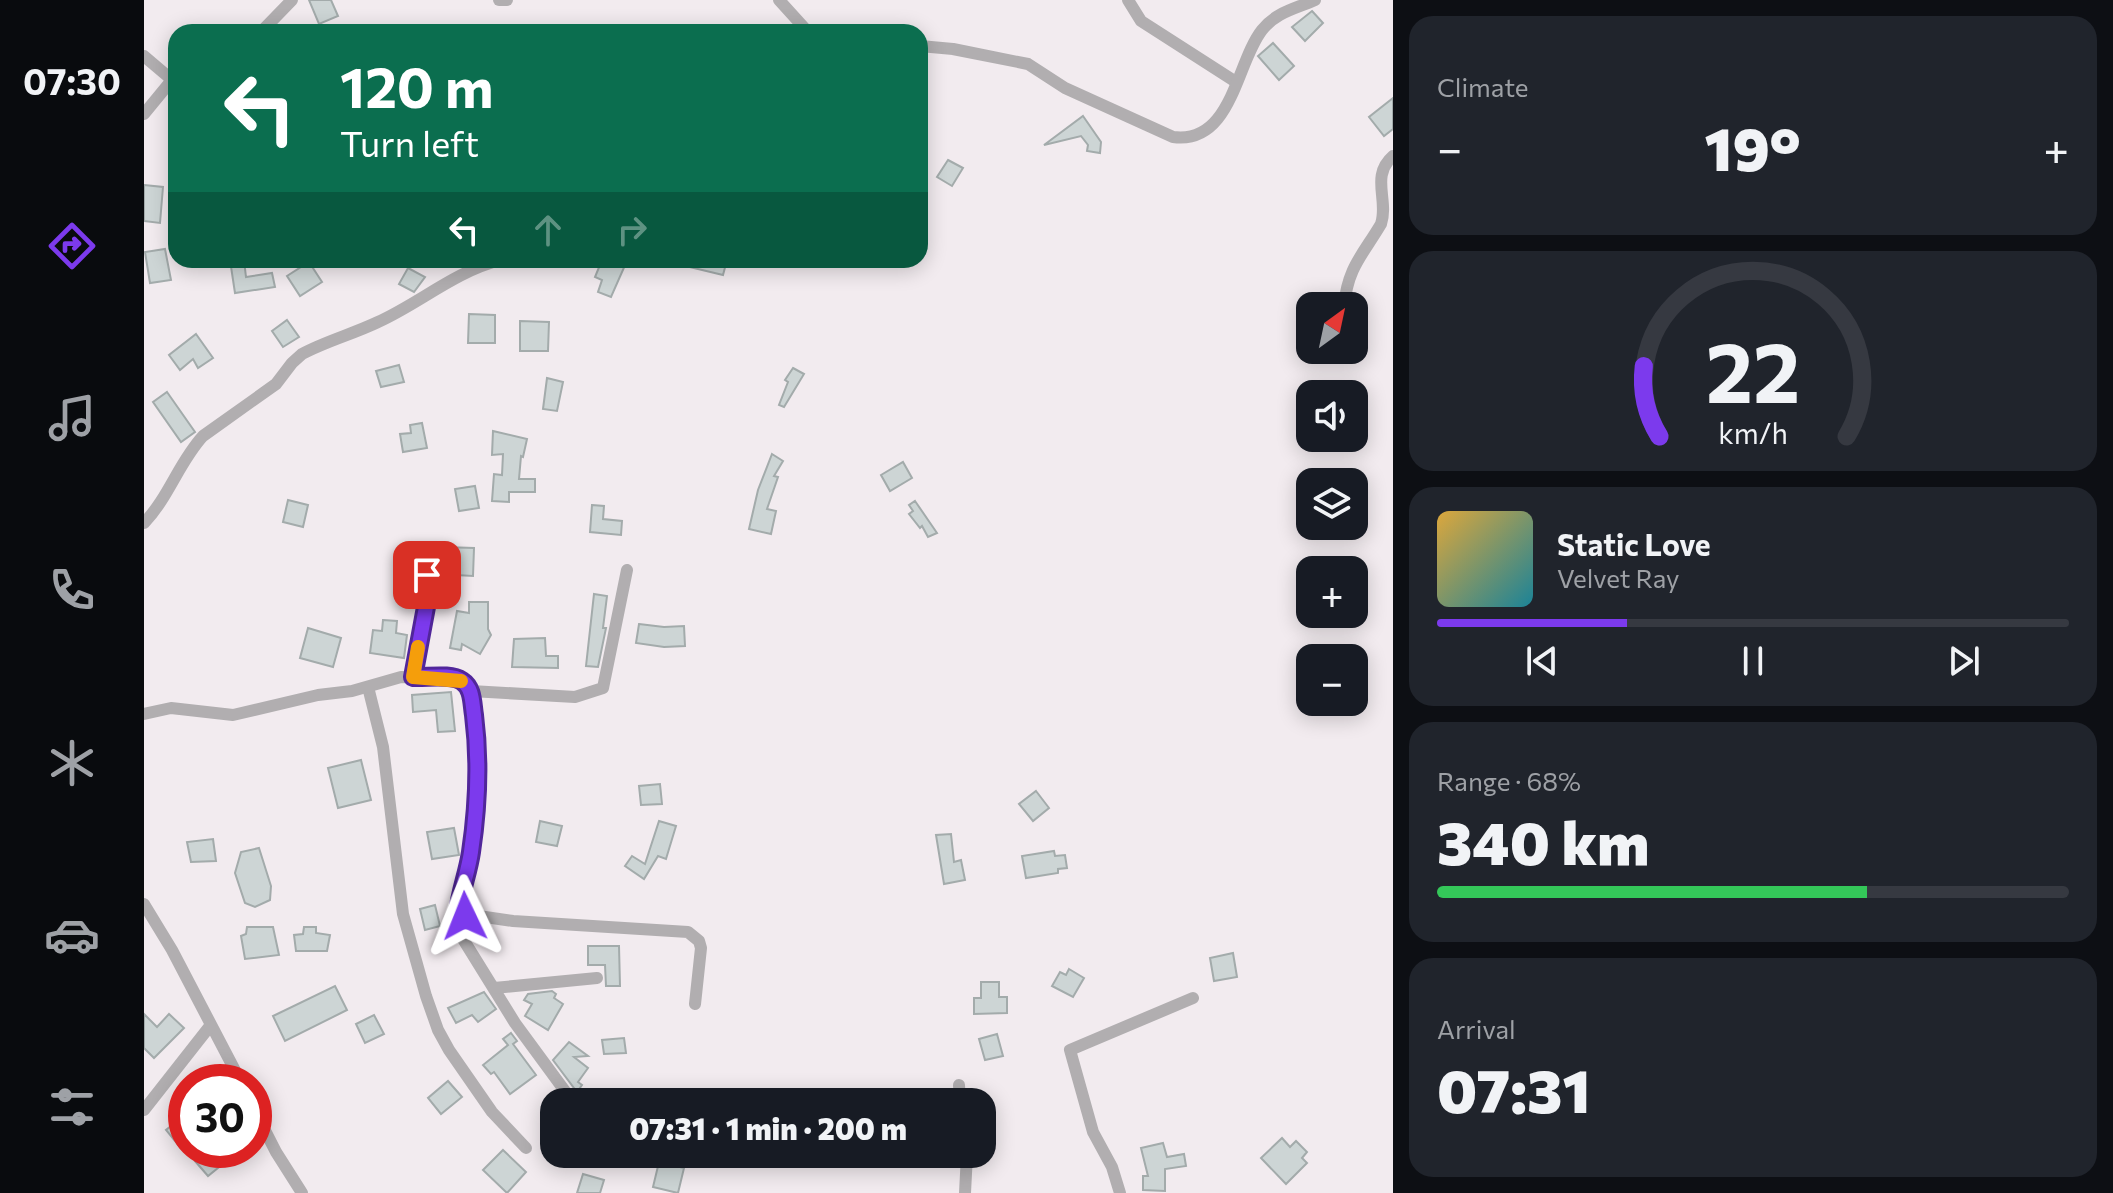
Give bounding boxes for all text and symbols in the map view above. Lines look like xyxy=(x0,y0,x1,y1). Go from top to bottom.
text: 120 m xyxy=(340,51,494,120)
icon: left xyxy=(208,56,312,160)
text: 07:30 xyxy=(23,58,121,102)
text: Climate xyxy=(1437,71,1529,102)
text: 19° xyxy=(1704,110,1801,183)
text: Turn left xyxy=(340,120,479,164)
text: − xyxy=(1437,120,1462,174)
text: + xyxy=(2043,120,2069,174)
icon: left xyxy=(442,208,486,252)
icon: ahead xyxy=(526,208,570,252)
icon: right xyxy=(610,208,654,252)
icon: directions xyxy=(44,218,100,274)
north arrow xyxy=(1296,292,1368,364)
map controls xyxy=(1296,292,1368,716)
text: 22 xyxy=(1706,318,1800,420)
button: sound xyxy=(1296,380,1368,452)
icon: music xyxy=(44,390,100,446)
text: km/h xyxy=(1718,415,1788,450)
button: layers xyxy=(1296,468,1368,540)
text: Static Love xyxy=(1557,525,1711,562)
pin xyxy=(393,541,461,609)
icon: arrive xyxy=(405,553,449,597)
button: + xyxy=(1296,556,1368,628)
icon: phone xyxy=(44,562,100,618)
text: Velvet Ray xyxy=(1557,562,1680,593)
icon: previous xyxy=(1520,639,1564,683)
icon: pause xyxy=(1731,639,1775,683)
icon: next xyxy=(1942,639,1986,683)
button: − xyxy=(1296,644,1368,716)
icon: climate xyxy=(44,735,100,791)
text: Range · 68% xyxy=(1437,765,1581,796)
text: 340 km xyxy=(1437,804,1649,877)
position arrow xyxy=(423,874,507,958)
icon: car xyxy=(44,907,100,963)
text: Arrival xyxy=(1437,1013,1516,1044)
text: 07:31 xyxy=(1437,1052,1590,1125)
speed limit sign: 30 xyxy=(168,1064,272,1168)
icon: filters xyxy=(44,1079,100,1135)
text: 07:31 · 1 min · 200 m xyxy=(629,1109,907,1146)

